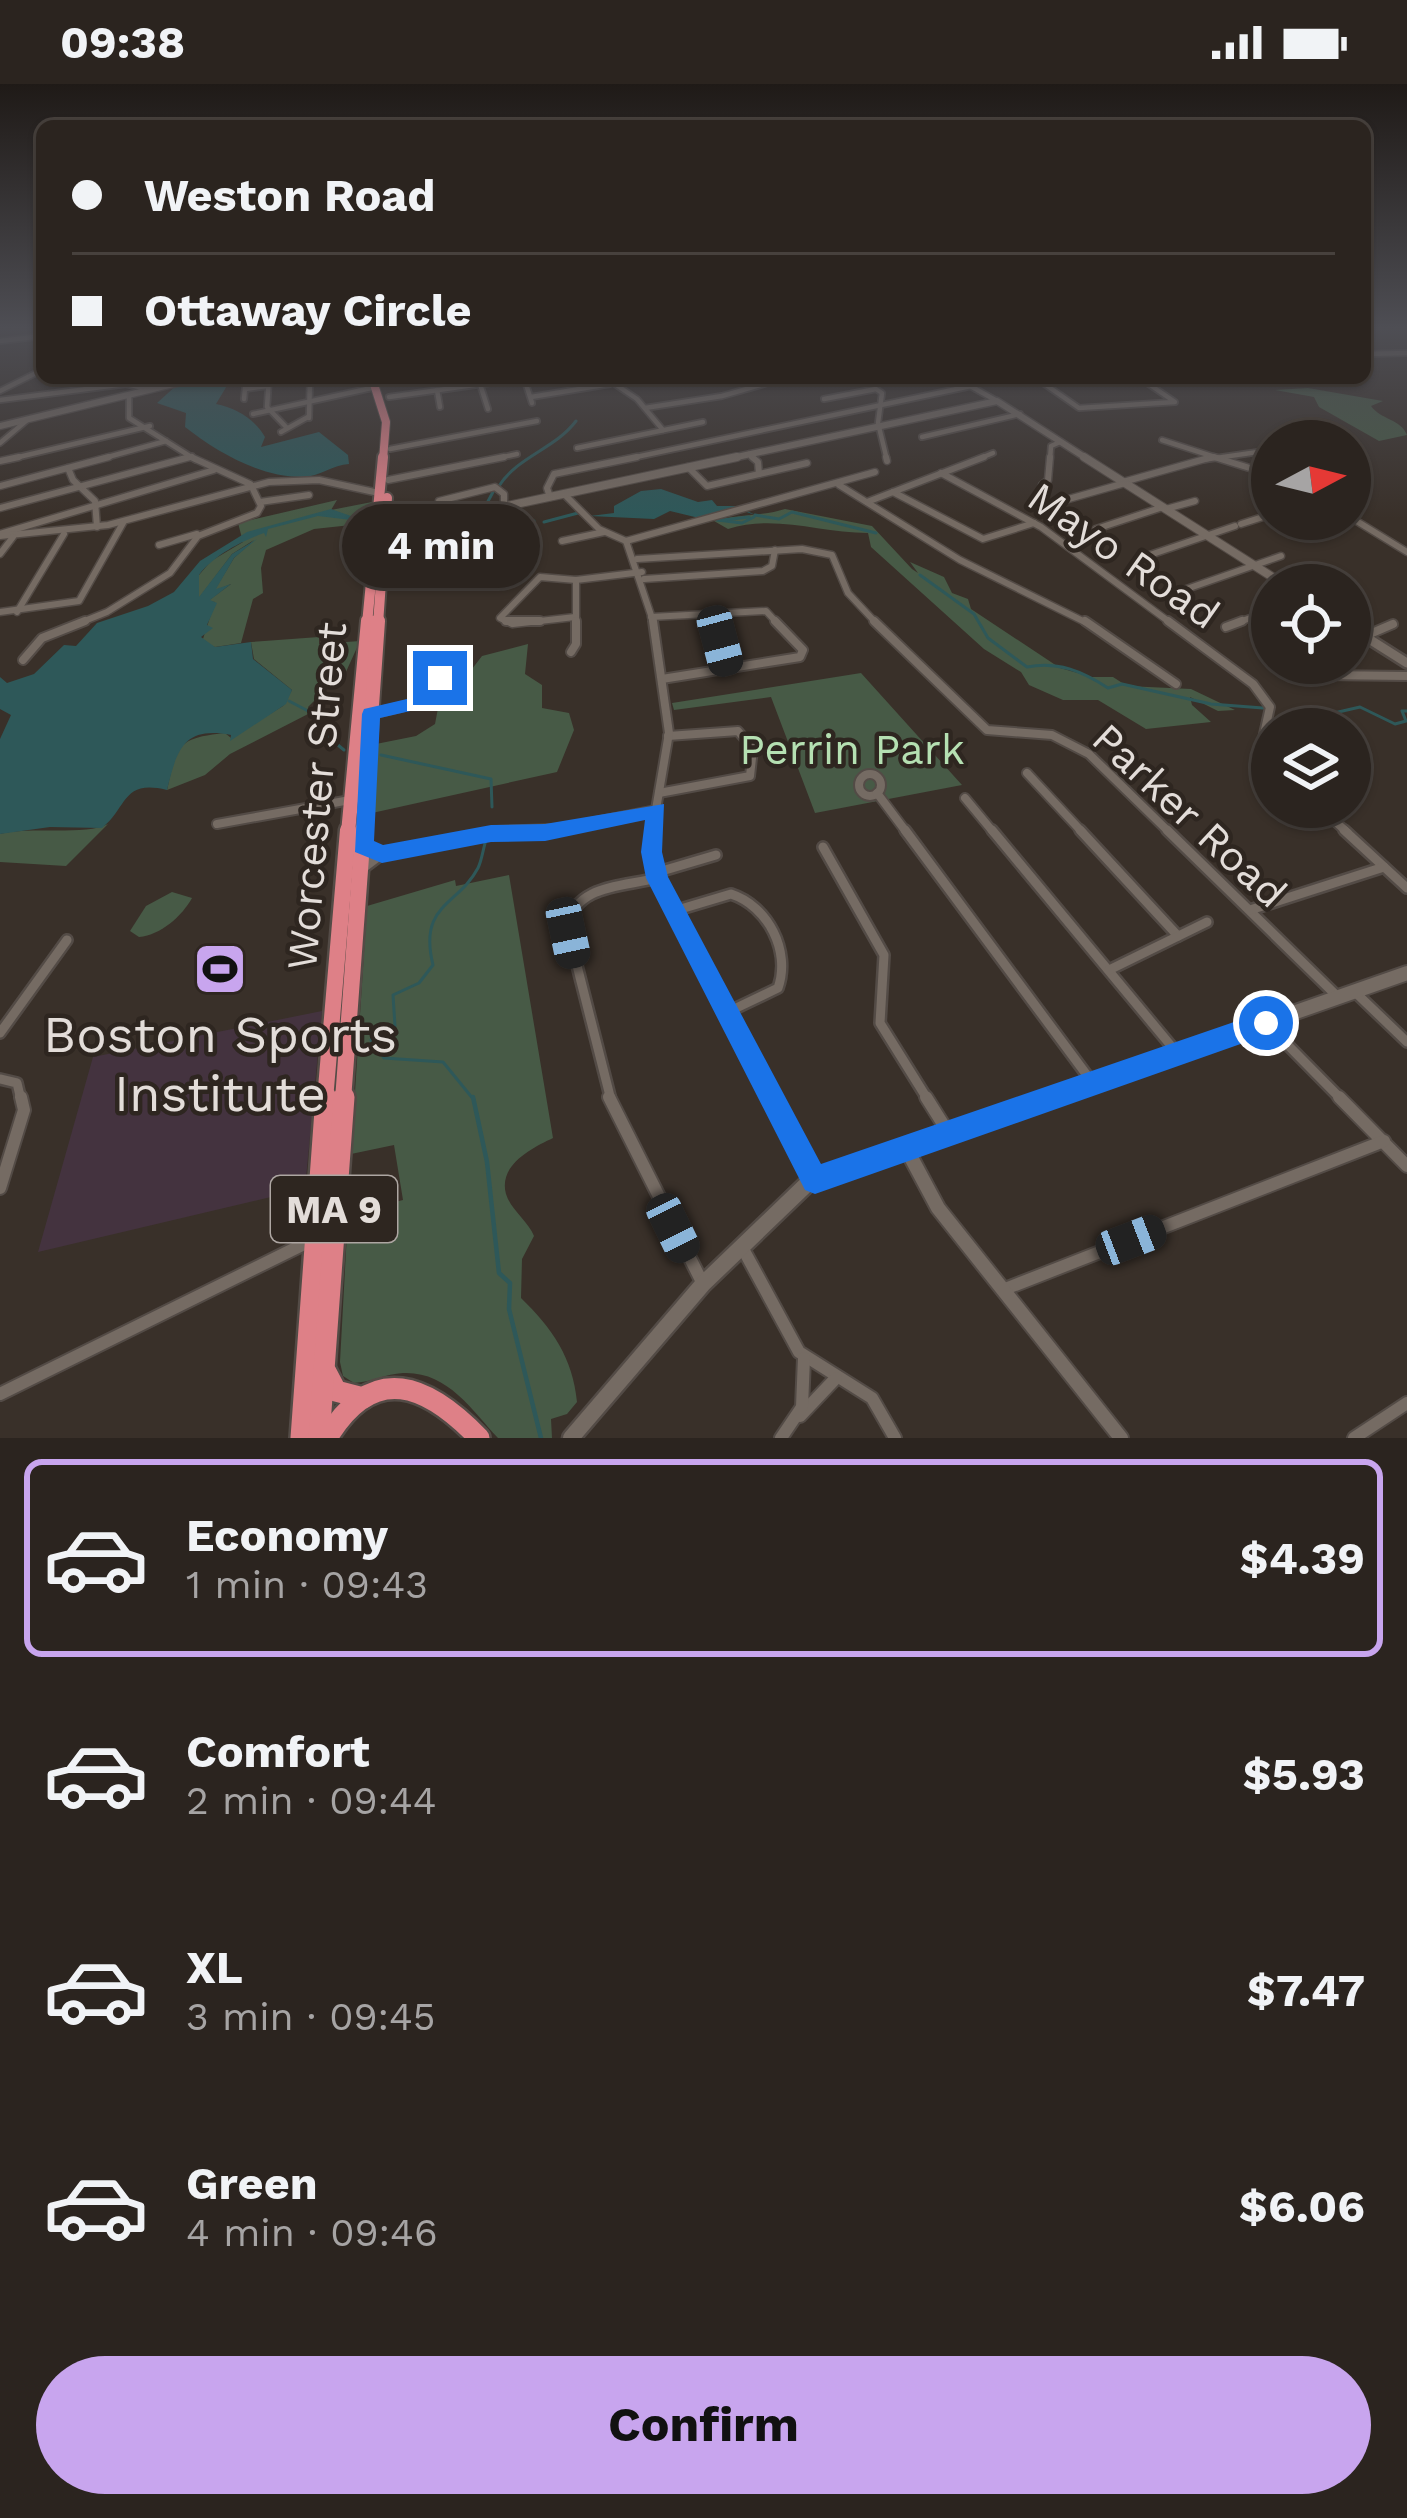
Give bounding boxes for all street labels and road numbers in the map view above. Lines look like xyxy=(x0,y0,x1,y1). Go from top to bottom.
street label: Mayo Road xyxy=(1019,472,1229,639)
street label: Worcester Street xyxy=(277,620,356,972)
street label: Parker Road xyxy=(1083,713,1297,917)
road number: MA 9 xyxy=(271,1176,397,1242)

